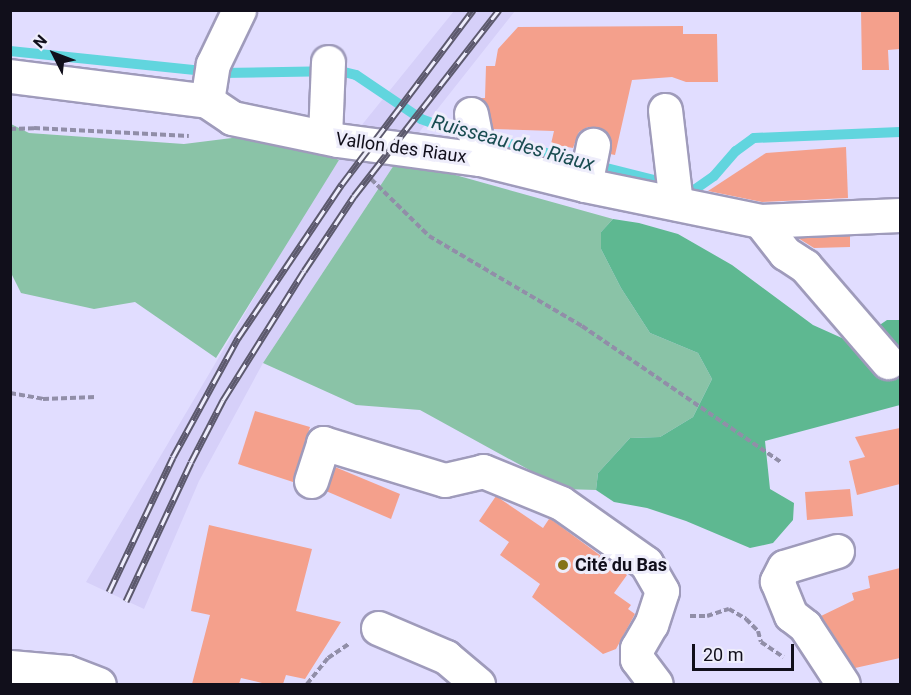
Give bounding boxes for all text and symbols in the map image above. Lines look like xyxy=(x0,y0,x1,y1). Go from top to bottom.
north arrow xyxy=(24,24,84,84)
text: N xyxy=(29,31,51,52)
water label: Ruisseau des Riaux xyxy=(429,110,597,176)
street label: Vallon des Riaux xyxy=(334,128,468,168)
place label: Cité du Bas xyxy=(575,554,667,576)
marker: Cité du Bas xyxy=(556,558,570,572)
scale bar xyxy=(695,632,797,670)
text: 20 m xyxy=(703,644,743,665)

